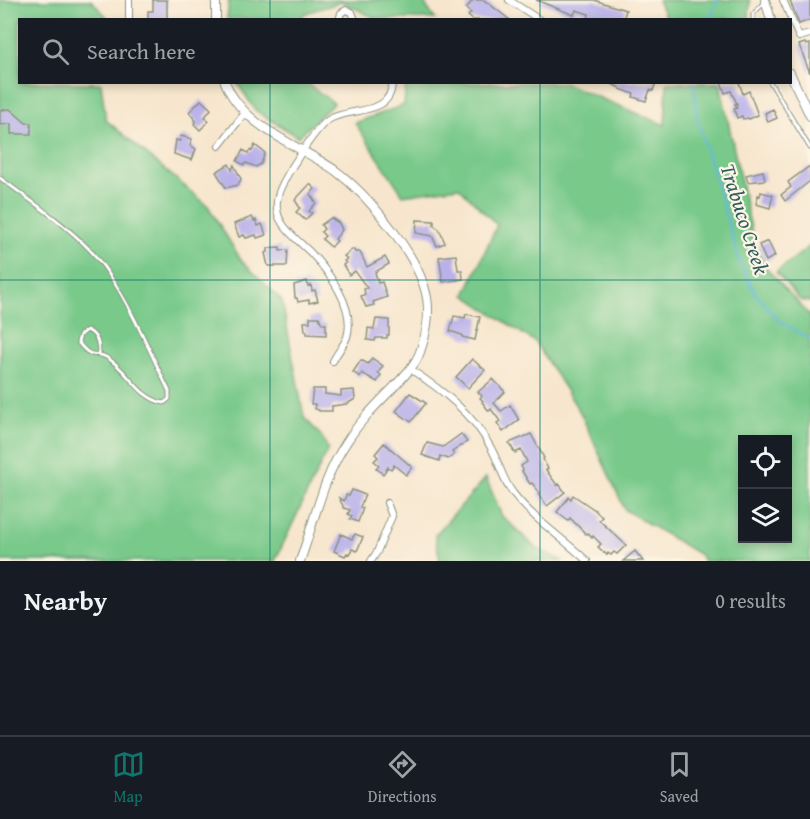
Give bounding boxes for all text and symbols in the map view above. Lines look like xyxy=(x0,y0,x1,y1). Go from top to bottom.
search box xyxy=(18,18,792,84)
icon: search xyxy=(39,35,72,68)
text: Search here xyxy=(87,35,196,67)
water label: Trabuco Creek xyxy=(713,160,778,279)
map controls xyxy=(738,435,792,543)
button: locate xyxy=(738,435,792,489)
button: layers xyxy=(738,489,792,543)
text: Nearby xyxy=(24,581,107,620)
text: 0 results xyxy=(715,586,786,615)
tab: Map xyxy=(112,748,145,808)
tab: Directions xyxy=(368,748,437,808)
tab: Saved xyxy=(660,748,698,808)

